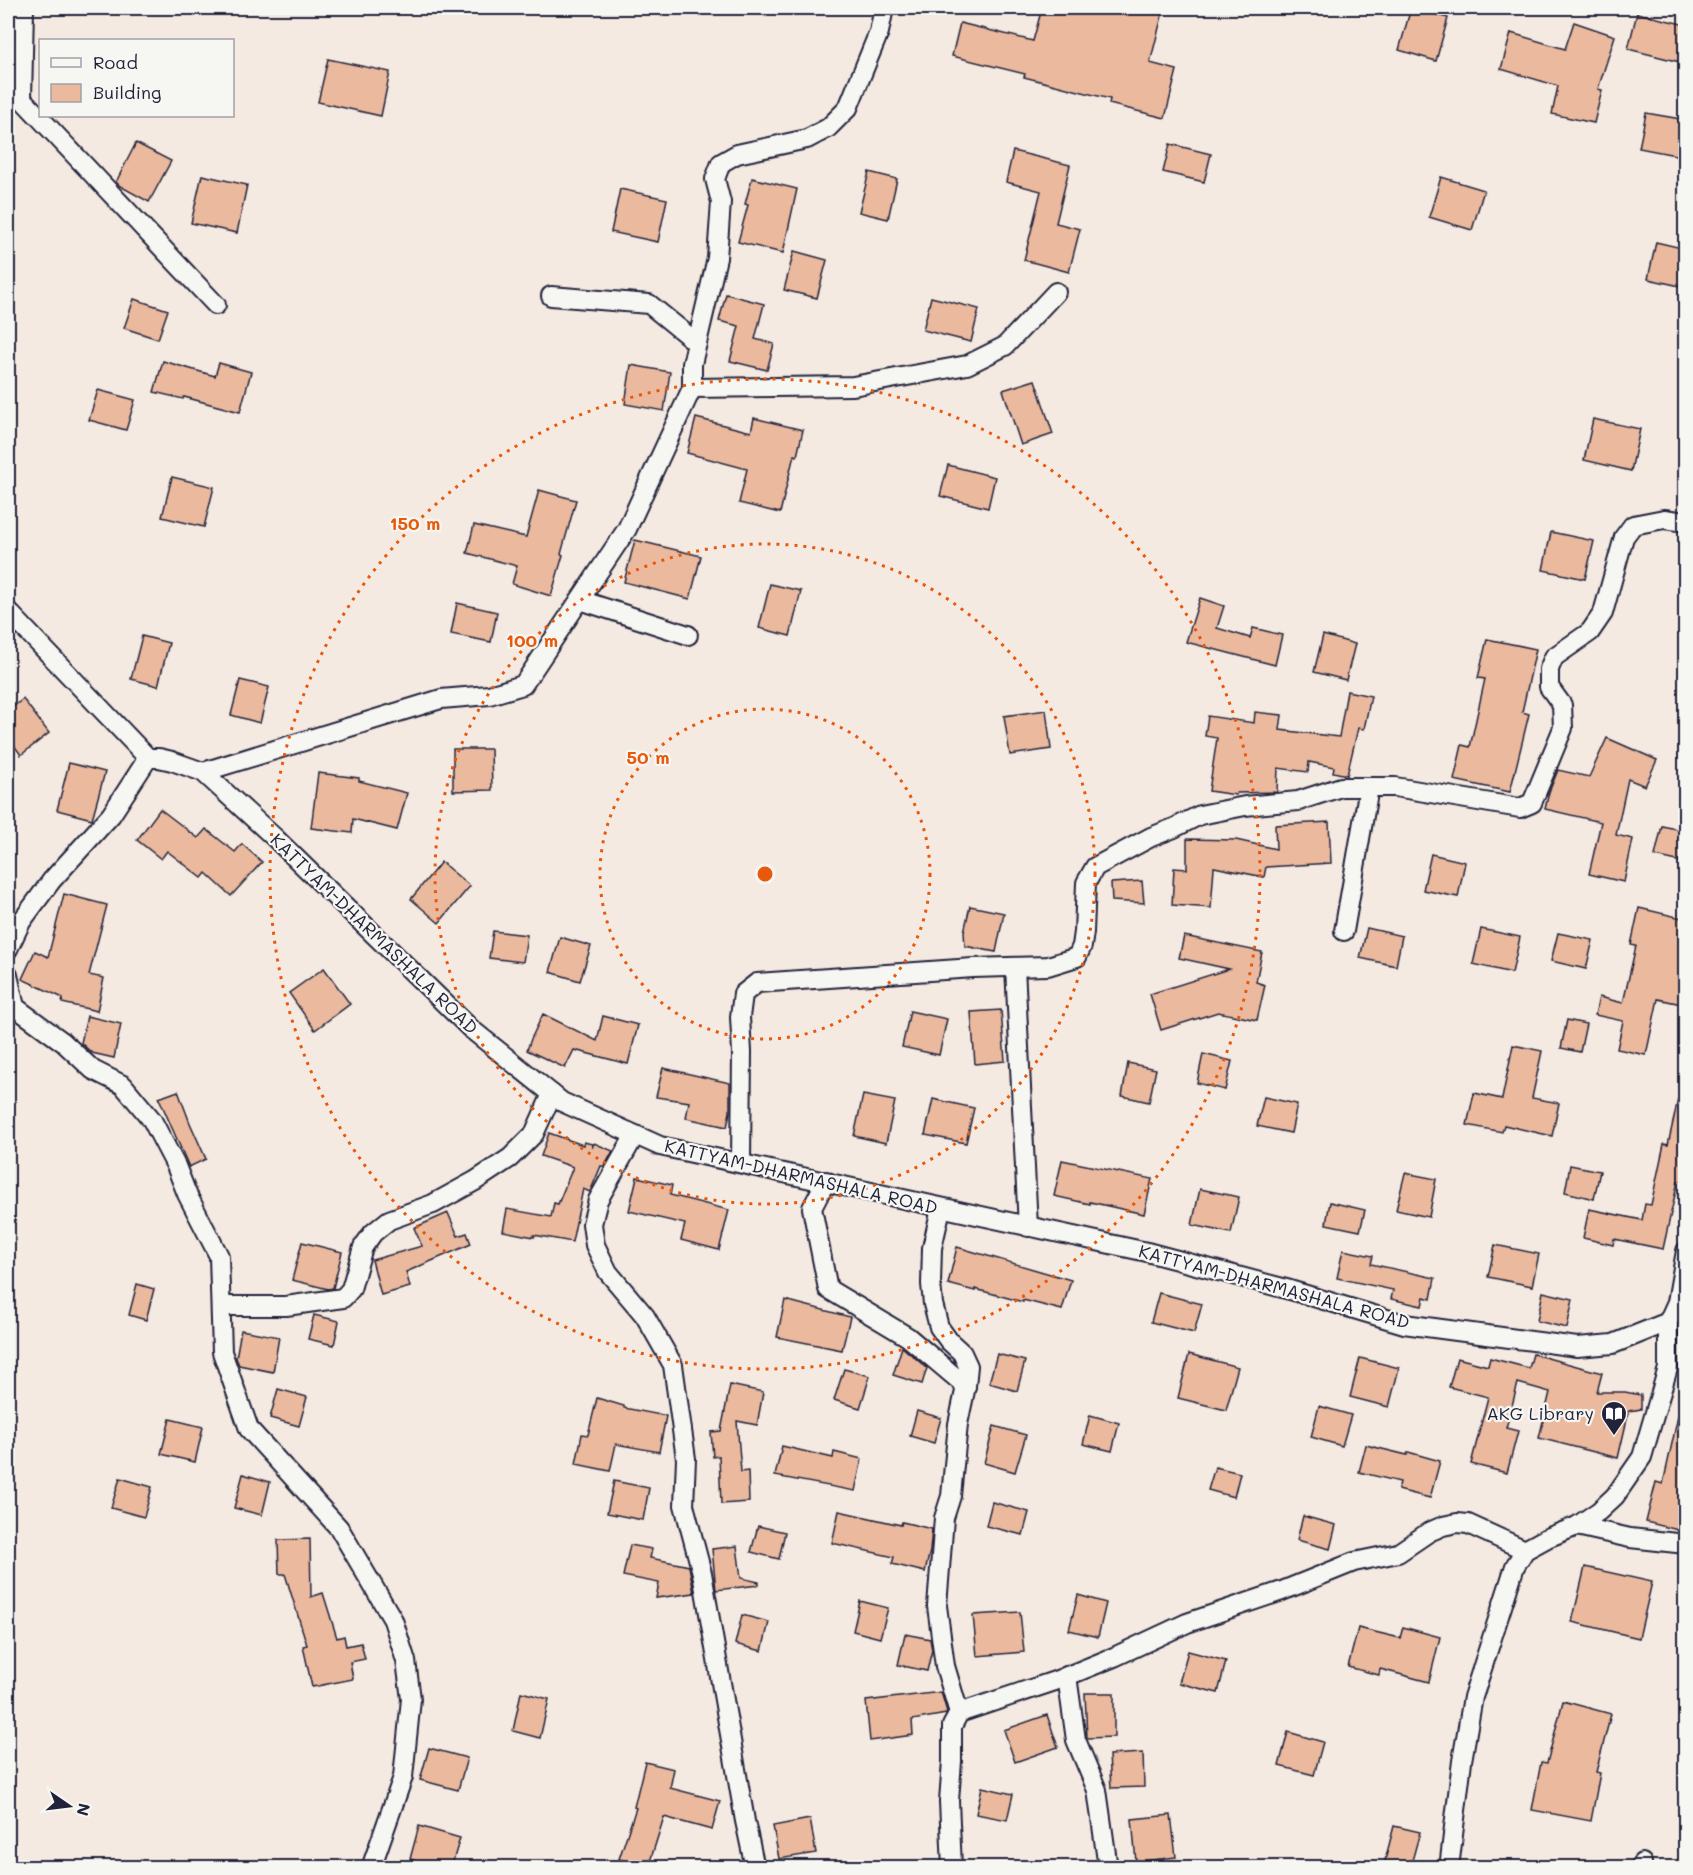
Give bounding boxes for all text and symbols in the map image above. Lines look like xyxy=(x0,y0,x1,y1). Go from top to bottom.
legend xyxy=(39,39,234,117)
text: Road xyxy=(93,50,138,74)
text: Building xyxy=(93,80,161,104)
text: 150 m xyxy=(390,511,440,535)
text: 100 m xyxy=(506,628,558,652)
text: 50 m xyxy=(627,745,669,769)
street label: KATTYAM-DHARMASHALA ROAD xyxy=(266,828,484,1039)
centre of rings xyxy=(755,864,775,884)
street label: KATTYAM-DHARMASHALA ROAD xyxy=(662,1133,940,1219)
street label: KATTYAM-DHARMASHALA ROAD xyxy=(1136,1238,1412,1334)
library icon: AKG Library xyxy=(1599,1399,1629,1437)
place label: AKG Library xyxy=(1486,1401,1594,1425)
north arrow xyxy=(39,1776,99,1836)
text: N xyxy=(72,1801,96,1818)

